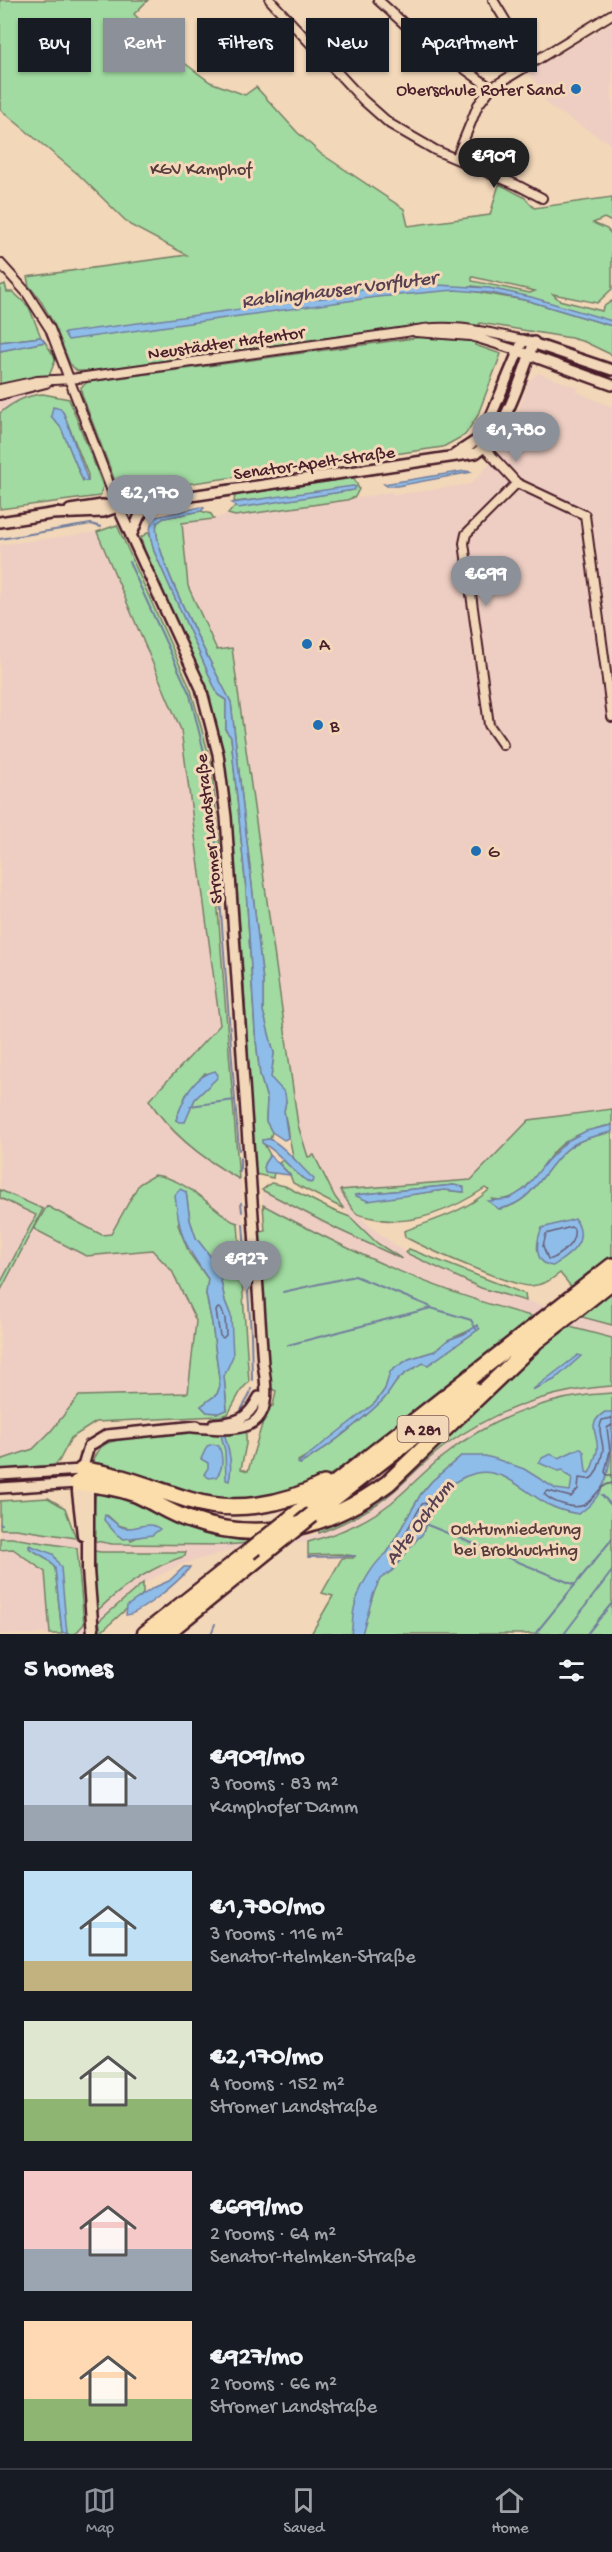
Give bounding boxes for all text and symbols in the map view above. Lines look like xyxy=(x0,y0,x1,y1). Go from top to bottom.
chip: Buy xyxy=(18,18,91,72)
chip: Rent xyxy=(103,18,185,72)
chip: Filters xyxy=(197,18,294,72)
chip: New xyxy=(306,18,389,72)
chip: Apartment xyxy=(401,18,537,72)
place label: Oberschule Roter Sand xyxy=(396,81,565,102)
marker: Oberschule Roter Sand xyxy=(569,82,583,96)
pin: €909 xyxy=(458,138,530,189)
text: €909 xyxy=(472,146,516,169)
park label: KGV Kamphof xyxy=(150,160,253,181)
water label: Rablinghauser Vorfluter xyxy=(240,268,442,315)
street label: Neustädter Hafentor xyxy=(147,323,308,366)
pin: €1,780 xyxy=(467,412,565,463)
text: €1,780 xyxy=(487,420,545,443)
street label: Senator-Apelt-Straße xyxy=(232,443,397,486)
pin: €2,170 xyxy=(101,475,199,526)
text: €2,170 xyxy=(121,483,179,506)
pin: €699 xyxy=(450,556,522,607)
text: €699 xyxy=(465,564,507,587)
place label: A xyxy=(319,636,331,657)
marker: A xyxy=(300,637,314,651)
place label: B xyxy=(329,717,340,738)
marker: B xyxy=(311,718,325,732)
street label: Stromer Landstraße xyxy=(192,752,229,905)
place label: G xyxy=(488,843,500,864)
marker: G xyxy=(469,844,483,858)
pin: €927 xyxy=(210,1241,282,1292)
text: €927 xyxy=(225,1249,267,1272)
road number: A 281 xyxy=(398,1416,448,1442)
water label: Alte Ochtum xyxy=(381,1475,461,1570)
park label: Ochtumniederung bei Brokhuchting xyxy=(451,1520,581,1562)
icon: filters xyxy=(555,1654,588,1687)
text: 5 homes xyxy=(24,1655,113,1686)
text: €909/mo xyxy=(210,1743,305,1774)
icon: home xyxy=(72,1745,144,1817)
text: 3 rooms · 83 m² xyxy=(210,1774,338,1797)
text: Kamphofer Damm xyxy=(210,1797,358,1820)
text: €1,780/mo xyxy=(210,1893,325,1924)
icon: home xyxy=(72,1895,144,1967)
text: 3 rooms · 116 m² xyxy=(210,1924,343,1947)
text: Senator-Helmken-Straße xyxy=(210,1947,416,1970)
text: €2,170/mo xyxy=(210,2043,323,2074)
icon: home xyxy=(72,2045,144,2117)
text: 4 rooms · 152 m² xyxy=(210,2074,345,2097)
text: Stromer Landstraße xyxy=(210,2097,377,2120)
text: €699/mo xyxy=(210,2193,303,2224)
icon: home xyxy=(72,2195,144,2267)
text: 2 rooms · 64 m² xyxy=(210,2224,336,2247)
text: Senator-Helmken-Straße xyxy=(210,2247,416,2270)
text: €927/mo xyxy=(210,2343,303,2374)
icon: home xyxy=(72,2345,144,2417)
text: 2 rooms · 66 m² xyxy=(210,2374,337,2397)
text: Stromer Landstraße xyxy=(210,2397,377,2420)
tab: Map xyxy=(83,2484,116,2539)
tab: Saved xyxy=(283,2484,324,2539)
tab: Home xyxy=(491,2484,528,2539)

